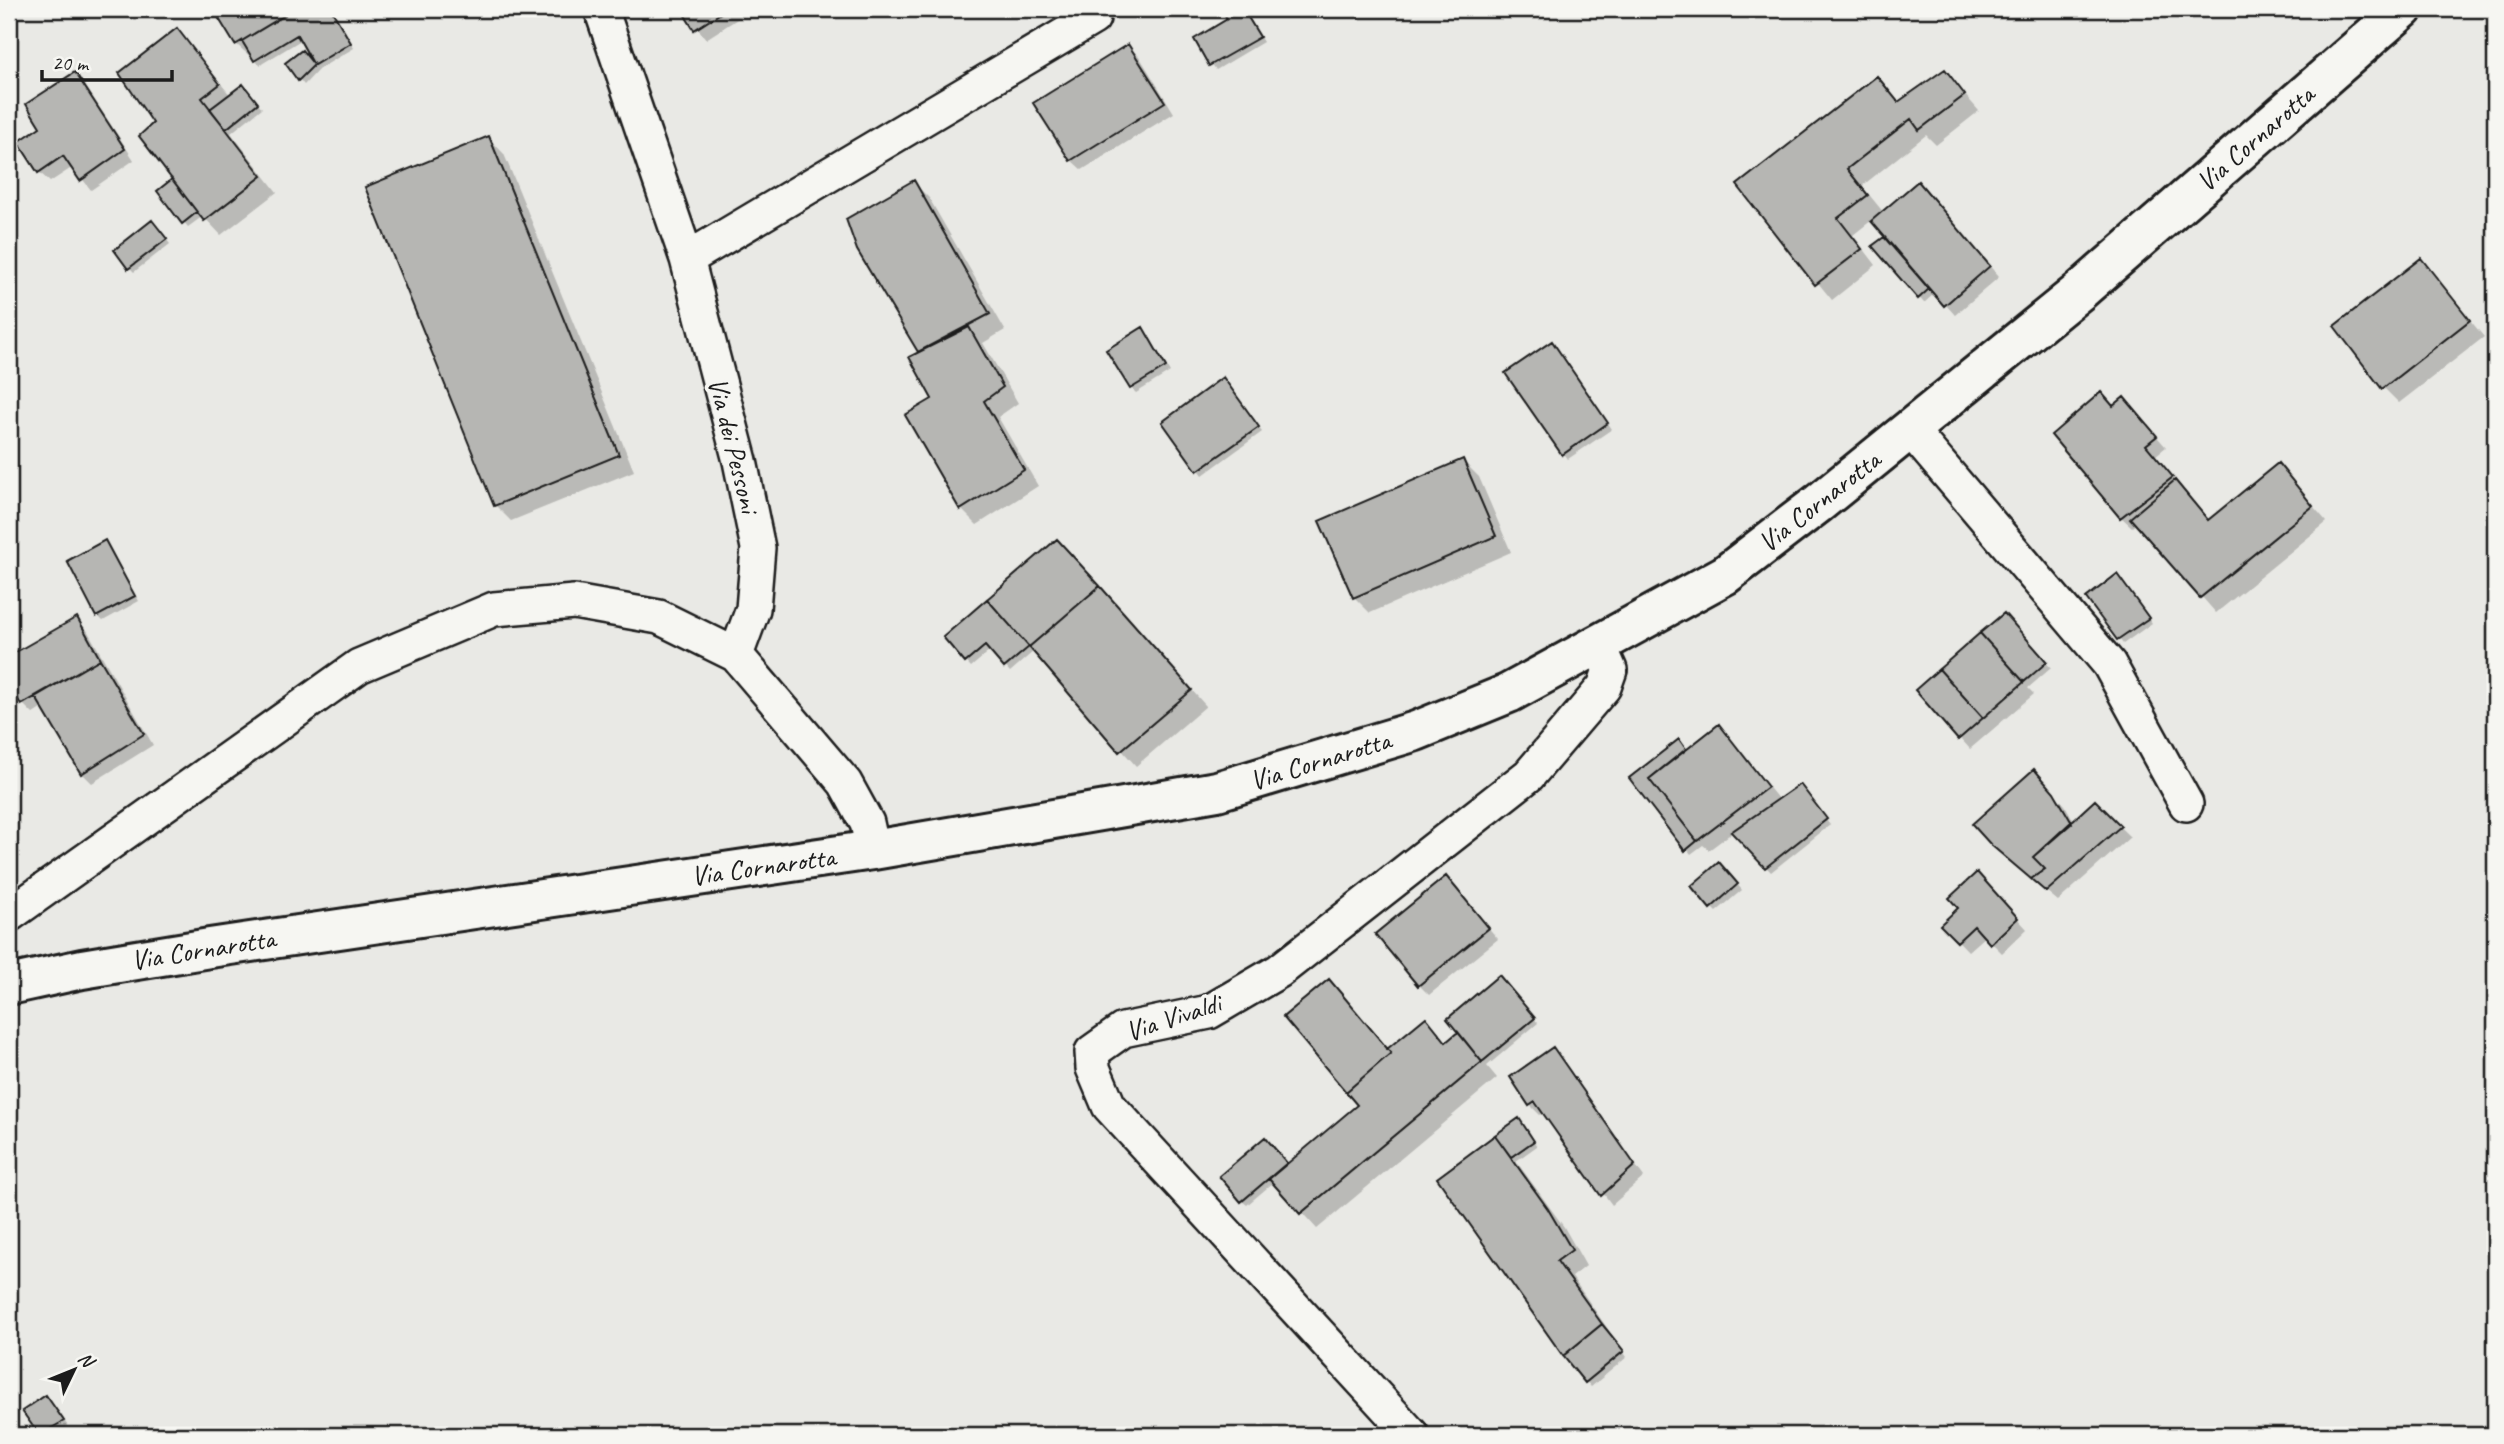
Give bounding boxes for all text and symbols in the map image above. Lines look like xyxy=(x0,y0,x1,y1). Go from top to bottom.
scale bar xyxy=(42,38,172,82)
text: 20 m xyxy=(52,50,90,76)
street label: Via Cornarotta xyxy=(2189,76,2323,199)
street label: Via dei Pessoni xyxy=(700,374,769,520)
street label: Via Cornarotta xyxy=(1751,441,1889,560)
street label: Via Cornarotta xyxy=(1245,721,1397,798)
street label: Via Cornarotta xyxy=(689,838,840,893)
street label: Via Cornarotta xyxy=(129,920,280,978)
street label: Via Vivaldi xyxy=(1121,984,1229,1049)
north arrow xyxy=(38,1336,108,1406)
text: N xyxy=(73,1347,101,1374)

